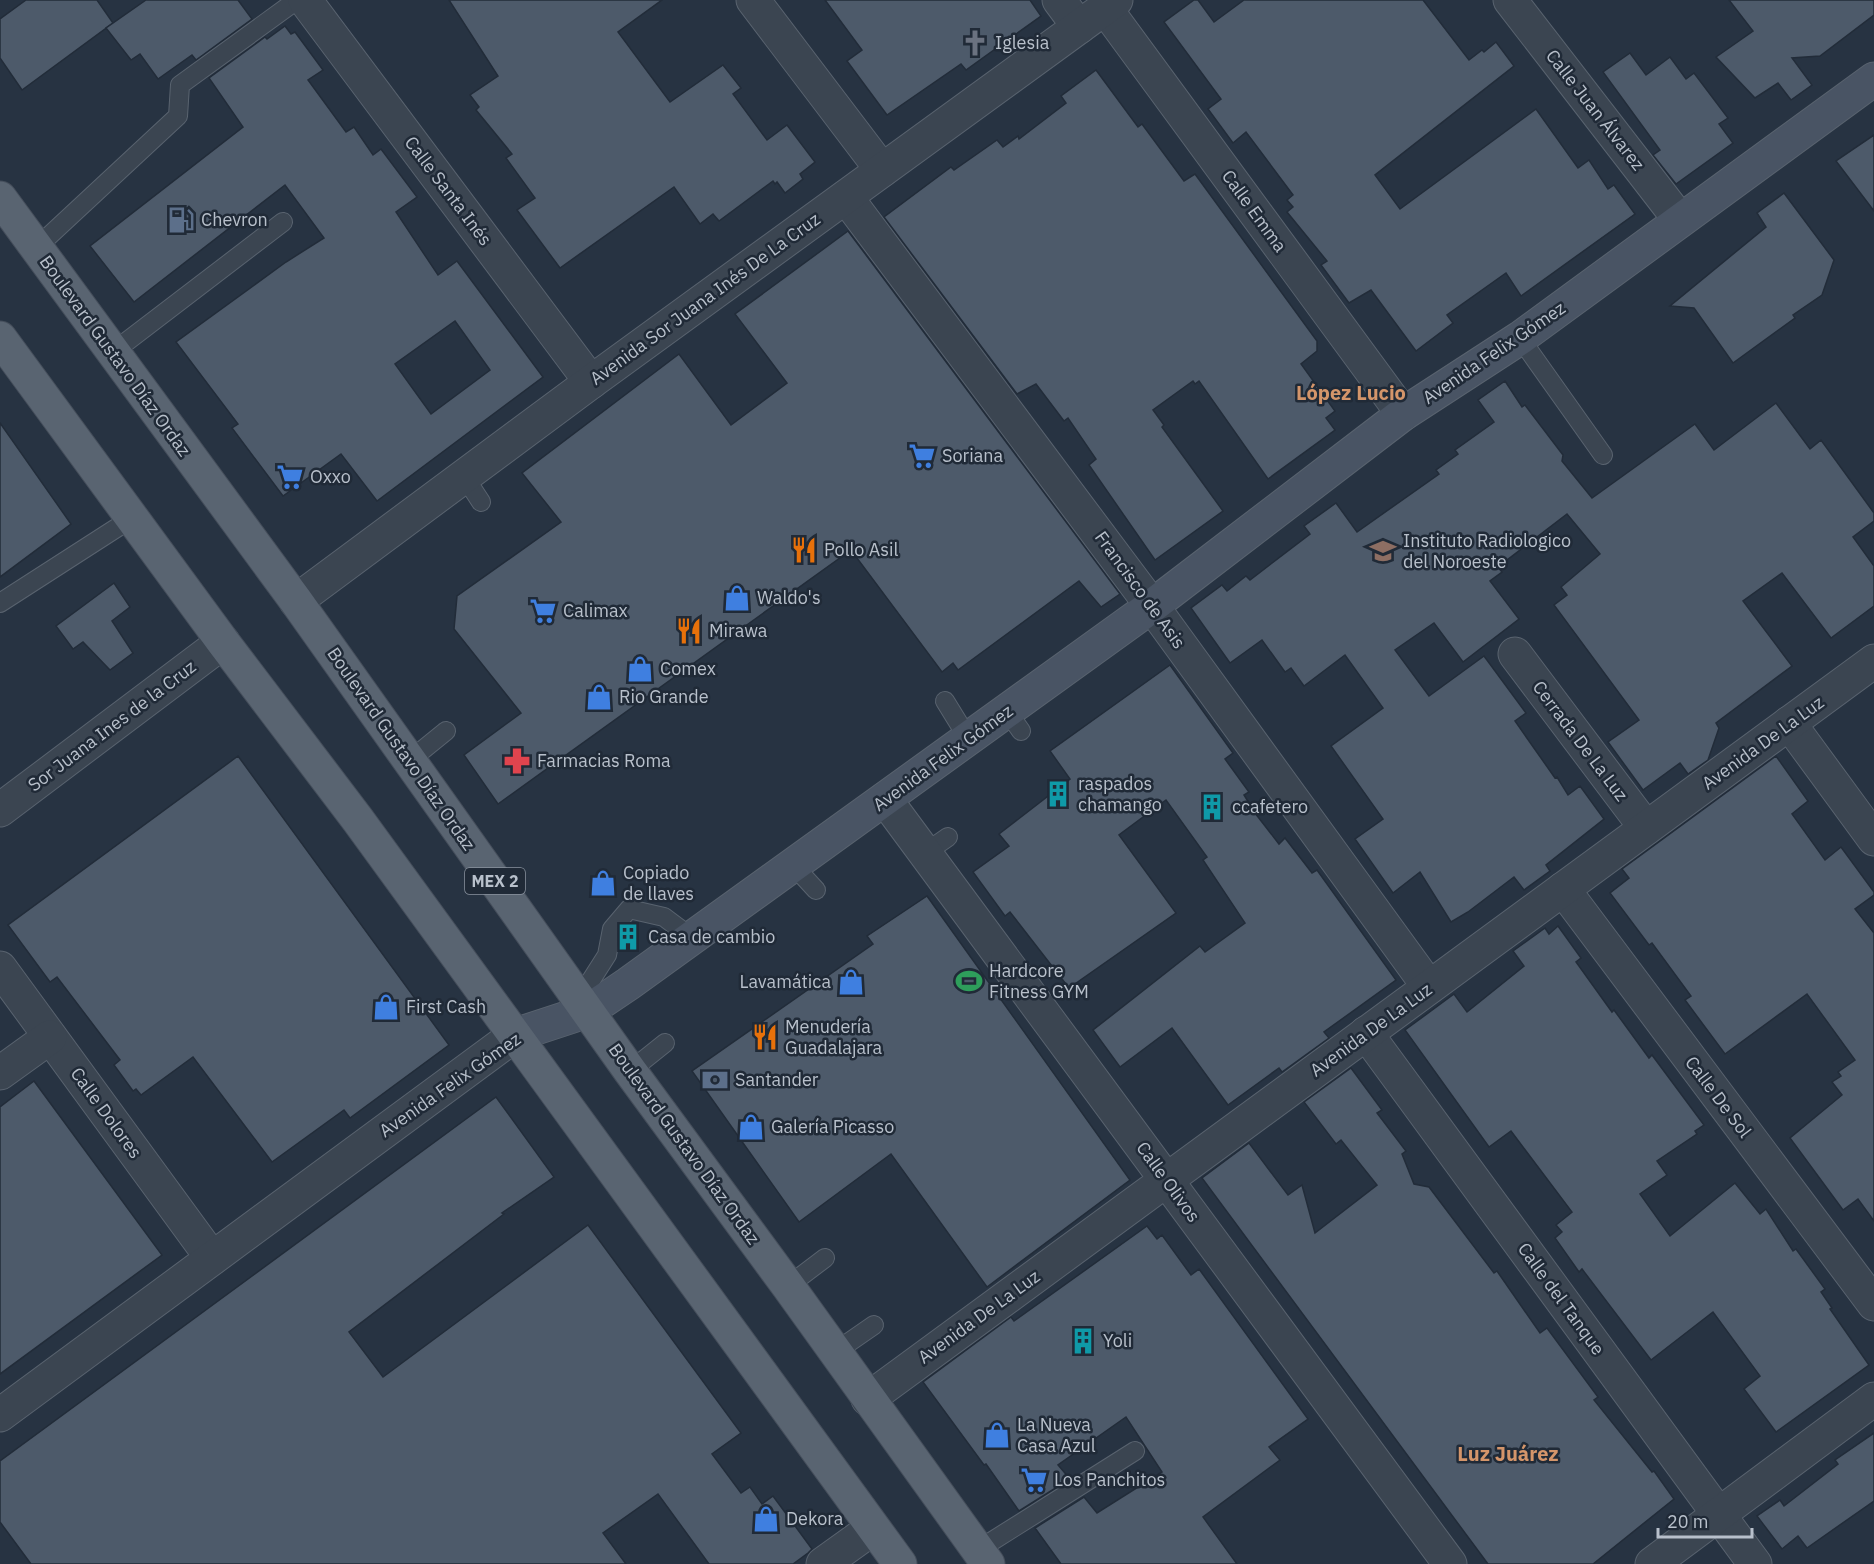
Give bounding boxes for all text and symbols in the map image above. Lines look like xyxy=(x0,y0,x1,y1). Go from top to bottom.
church icon: Iglesia xyxy=(960,28,990,58)
place label: Iglesia xyxy=(995,31,1050,54)
street label: Calle Juan Álvarez xyxy=(1541,45,1650,175)
street label: Calle Santa Inés xyxy=(400,131,497,250)
street label: Calle Emma xyxy=(1217,165,1292,257)
fuel station icon: Chevron xyxy=(166,205,196,235)
street label: Avenida Sor Juana Inés De La Cruz xyxy=(585,207,824,390)
place label: Chevron xyxy=(201,208,268,231)
street label: Boulevard Gustavo Díaz Ordaz xyxy=(35,251,196,461)
street label: Avenida Felix Gómez xyxy=(1418,296,1570,409)
district label: López Lucio xyxy=(1296,379,1406,406)
supermarket icon: Soriana xyxy=(907,441,937,471)
place label: Soriana xyxy=(942,444,1003,467)
supermarket icon: Oxxo xyxy=(275,462,305,492)
place label: Oxxo xyxy=(310,465,351,488)
street label: Francisco de Asis xyxy=(1090,526,1191,653)
place label: Instituto Radiologico del Noroeste xyxy=(1403,529,1571,573)
restaurant icon: Pollo Asil xyxy=(789,535,819,565)
school or university icon: Instituto Radiologico del Noroeste xyxy=(1368,536,1398,566)
place label: Pollo Asil xyxy=(824,538,898,561)
shop icon: Waldo's xyxy=(722,583,752,613)
place label: Waldo's xyxy=(757,586,821,609)
supermarket icon: Calimax xyxy=(528,596,558,626)
place label: Calimax xyxy=(563,599,628,622)
restaurant icon: Mirawa xyxy=(674,616,704,646)
place label: Mirawa xyxy=(709,619,768,642)
street label: Boulevard Gustavo Díaz Ordaz xyxy=(322,643,480,855)
shop icon: Comex xyxy=(625,654,655,684)
street label: Sor Juana Ines de la Cruz xyxy=(23,655,200,796)
place label: Comex xyxy=(660,657,716,680)
street label: Cerrada De La Luz xyxy=(1528,676,1633,805)
shop icon: Rio Grande xyxy=(584,682,614,712)
place label: Rio Grande xyxy=(619,685,709,708)
street label: Avenida De La Luz xyxy=(1697,691,1828,795)
street label: Avenida Felix Gómez xyxy=(868,699,1017,816)
pharmacy icon: Farmacias Roma xyxy=(502,746,532,776)
place label: Farmacias Roma xyxy=(537,749,671,772)
place label: raspados chamango xyxy=(1078,772,1162,816)
building icon: raspados chamango xyxy=(1043,779,1073,809)
building icon: ccafetero xyxy=(1197,792,1227,822)
place label: ccafetero xyxy=(1232,795,1308,818)
place label: Copiado de llaves xyxy=(623,861,694,905)
road number: MEX 2 xyxy=(465,868,525,894)
shop icon: Copiado de llaves xyxy=(588,868,618,898)
building icon: Casa de cambio xyxy=(613,922,643,952)
place label: Casa de cambio xyxy=(648,925,775,948)
place label: Hardcore Fitness GYM xyxy=(989,959,1089,1003)
sports icon: Hardcore Fitness GYM xyxy=(954,966,984,996)
shop icon: Lavamática xyxy=(836,967,866,997)
place label: Lavamática xyxy=(739,970,831,993)
street label: Avenida De La Luz xyxy=(1305,978,1436,1082)
shop icon: First Cash xyxy=(371,992,401,1022)
place label: First Cash xyxy=(406,995,486,1018)
place label: Menudería Guadalajara xyxy=(785,1015,883,1059)
restaurant icon: Menudería Guadalajara xyxy=(750,1022,780,1052)
street label: Avenida Felix Gómez xyxy=(375,1027,525,1142)
street label: Boulevard Gustavo Díaz Ordaz xyxy=(604,1039,765,1249)
street label: Calle De Sol xyxy=(1680,1051,1757,1142)
street label: Calle Dolores xyxy=(66,1063,147,1163)
bank icon: Santander xyxy=(700,1065,730,1095)
place label: Santander xyxy=(735,1068,819,1091)
shop icon: Galería Picasso xyxy=(736,1112,766,1142)
place label: Galería Picasso xyxy=(771,1115,894,1138)
street label: Calle Olivos xyxy=(1131,1137,1205,1227)
street label: Calle del Tanque xyxy=(1513,1238,1610,1360)
street label: Avenida De La Luz xyxy=(913,1265,1044,1369)
building icon: Yoli xyxy=(1068,1326,1098,1356)
place label: Yoli xyxy=(1103,1329,1132,1352)
place label: La Nueva Casa Azul xyxy=(1017,1413,1096,1457)
shop icon: La Nueva Casa Azul xyxy=(982,1420,1012,1450)
district label: Luz Juárez xyxy=(1457,1440,1559,1467)
supermarket icon: Los Panchitos xyxy=(1019,1465,1049,1495)
place label: Los Panchitos xyxy=(1054,1468,1165,1491)
scale bar xyxy=(1658,1501,1752,1539)
shop icon: Dekora xyxy=(751,1504,781,1534)
place label: Dekora xyxy=(786,1507,844,1530)
text: 20 m xyxy=(1667,1510,1709,1533)

